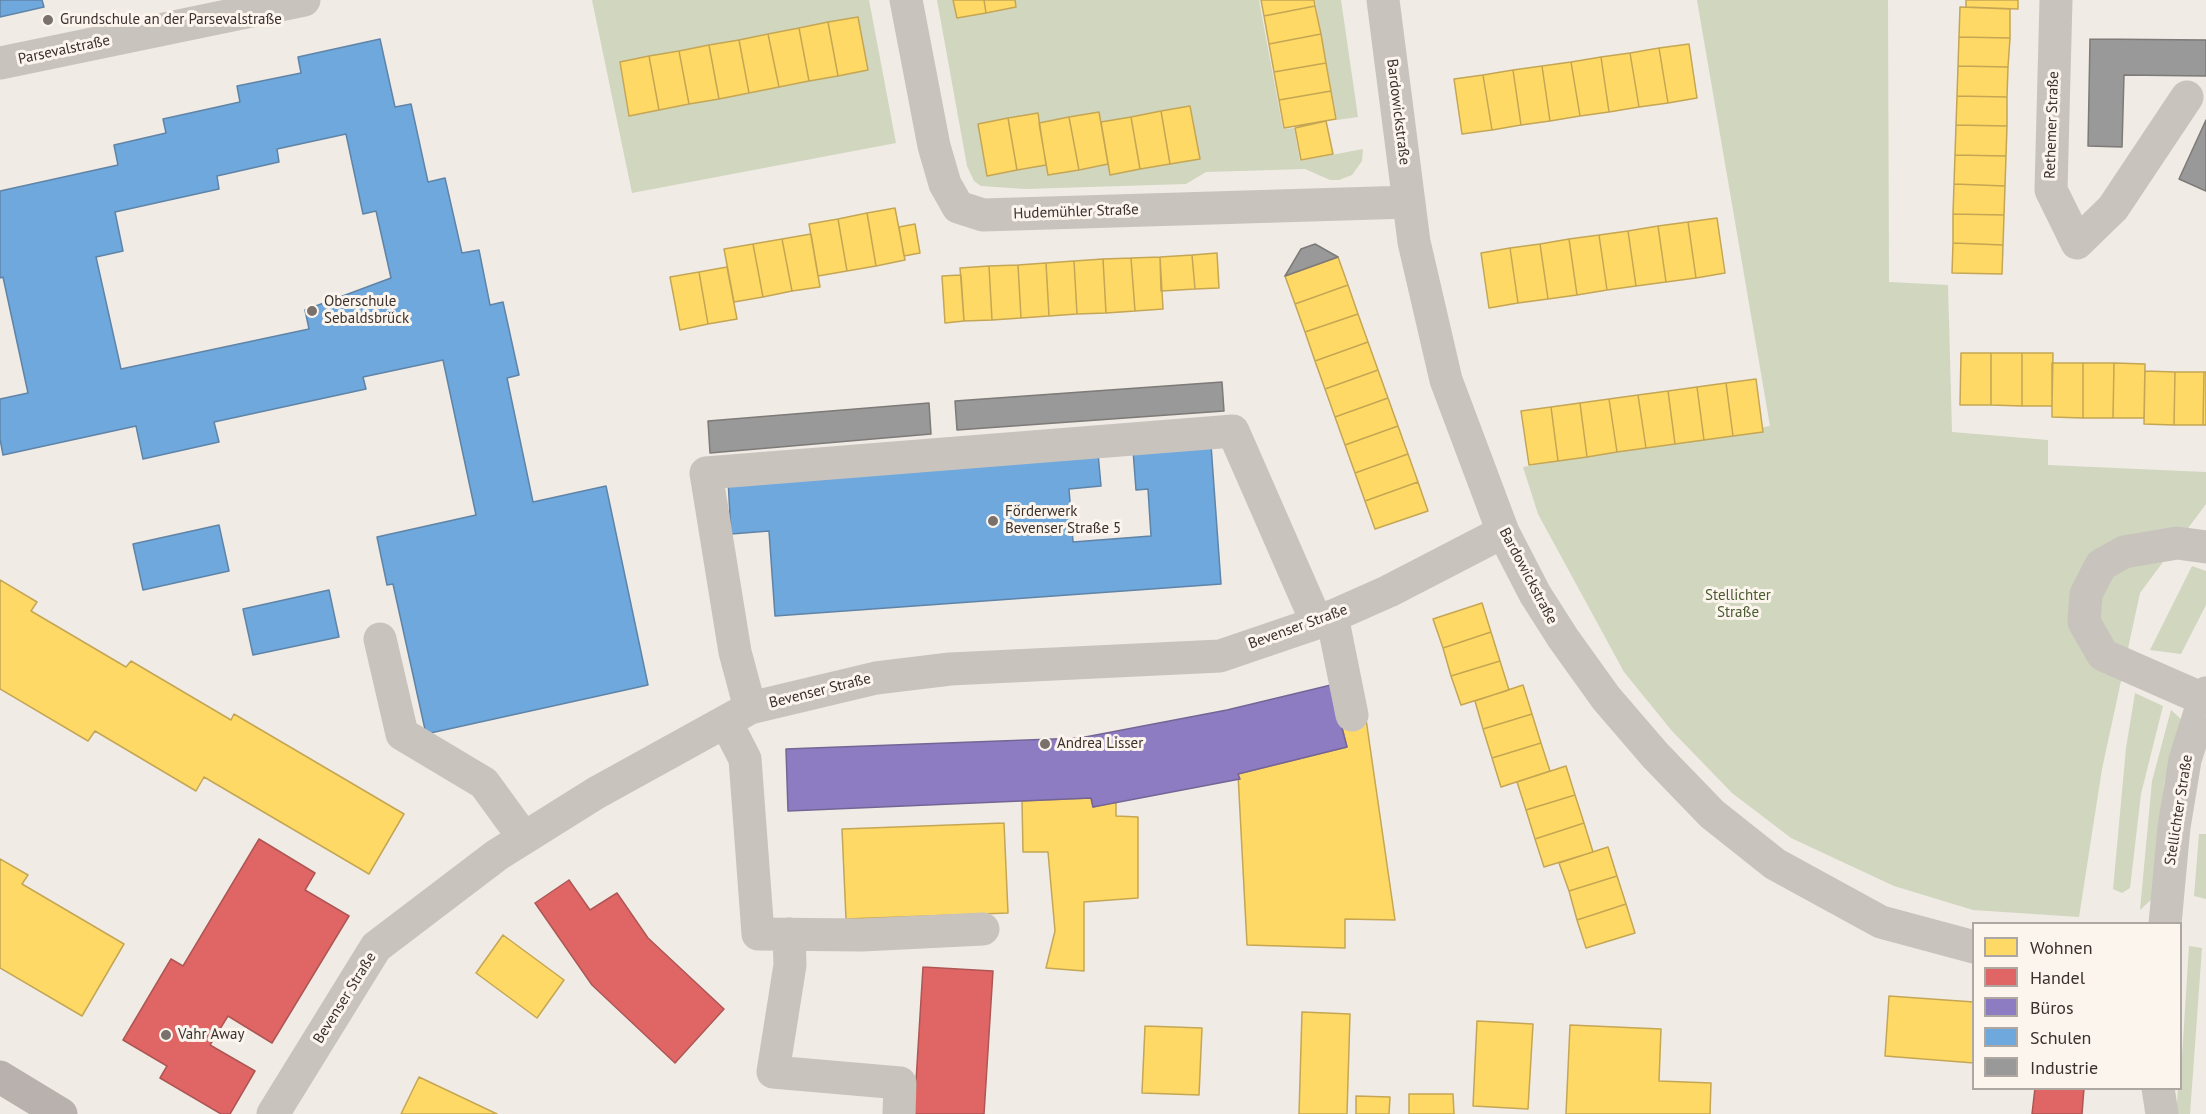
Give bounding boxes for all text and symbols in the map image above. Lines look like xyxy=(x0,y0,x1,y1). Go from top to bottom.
place label: Grundschule an der Parsevalstraße xyxy=(60,11,282,29)
marker: Grundschule an der Parsevalstraße xyxy=(41,13,55,27)
street label: Parsevalstraße xyxy=(16,31,112,69)
street label: Bardowickstraße xyxy=(1383,58,1413,166)
street label: Rethemer Straße xyxy=(2041,71,2063,179)
street label: Hudemühler Straße xyxy=(1013,201,1139,223)
place label: Oberschule Sebaldsbrück xyxy=(324,293,409,328)
marker: Oberschule Sebaldsbrück xyxy=(305,304,319,318)
place label: Förderwerk Bevenser Straße 5 xyxy=(1005,503,1121,538)
marker: Förderwerk Bevenser Straße 5 xyxy=(986,514,1000,528)
street label: Bardowickstraße xyxy=(1495,525,1561,627)
park label: Stellichter Straße xyxy=(1705,587,1771,622)
street label: Bevenser Straße xyxy=(1246,601,1350,653)
street label: Bevenser Straße xyxy=(767,670,873,712)
place label: Andrea Lisser xyxy=(1057,735,1143,753)
marker: Andrea Lisser xyxy=(1038,737,1052,751)
street label: Stellichter Straße xyxy=(2161,753,2197,867)
legend xyxy=(1972,922,2182,1090)
text: Wohnen xyxy=(2030,936,2092,959)
street label: Bevenser Straße xyxy=(310,949,380,1047)
text: Handel xyxy=(2030,966,2085,989)
text: Büros xyxy=(2030,996,2074,1019)
place label: Vahr Away xyxy=(178,1026,244,1044)
text: Schulen xyxy=(2030,1026,2091,1049)
marker: Vahr Away xyxy=(159,1028,173,1042)
text: Industrie xyxy=(2030,1056,2098,1079)

